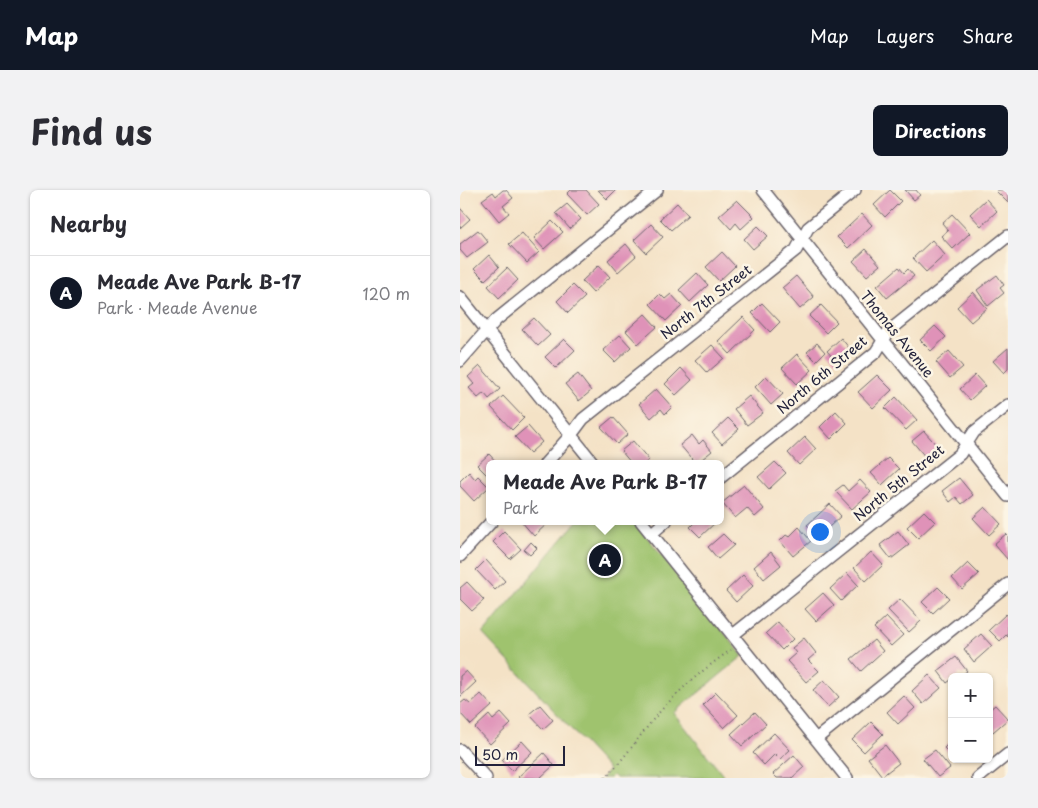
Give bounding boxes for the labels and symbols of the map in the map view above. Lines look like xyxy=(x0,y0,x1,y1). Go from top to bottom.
street label: North 7th Street xyxy=(656,259,756,344)
street label: Thomas Avenue xyxy=(856,286,939,382)
street label: North 6th Street xyxy=(772,330,872,419)
street label: North 5th Street xyxy=(849,439,949,526)
your location xyxy=(807,519,833,545)
pin: A xyxy=(589,541,621,579)
scale bar xyxy=(475,743,565,766)

